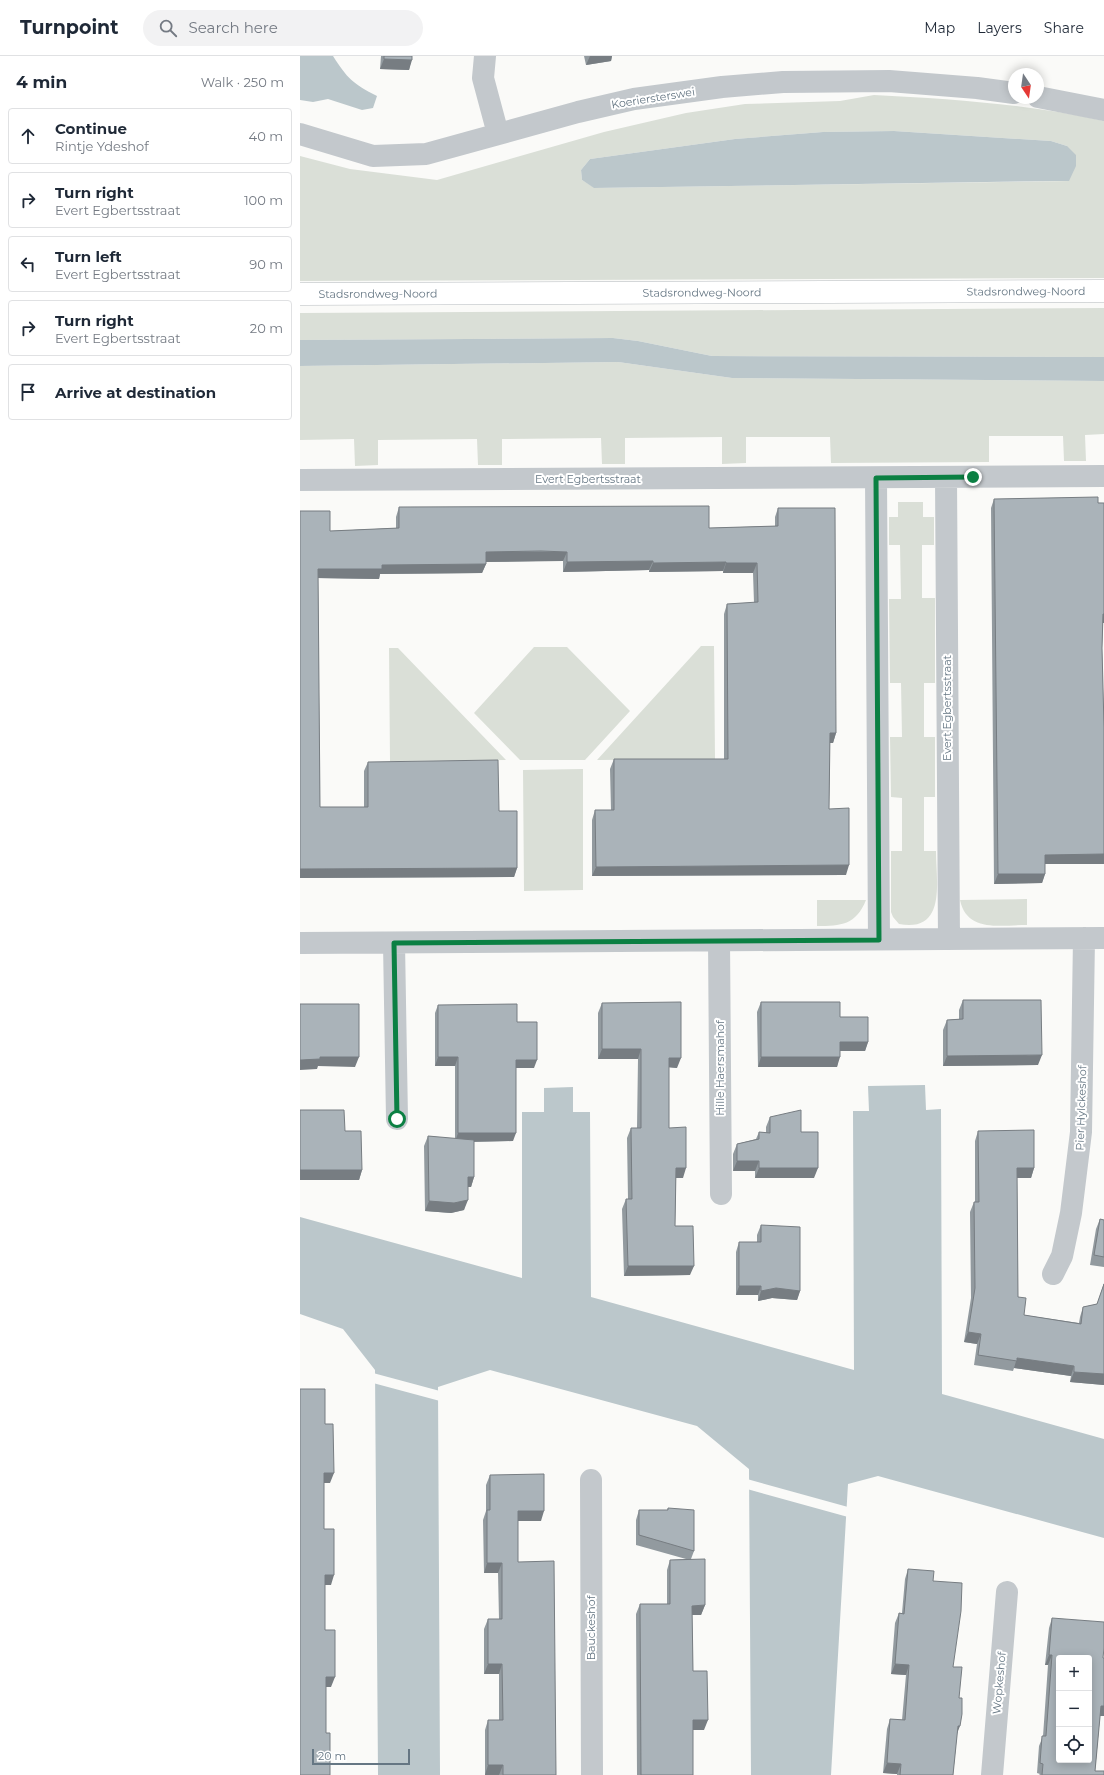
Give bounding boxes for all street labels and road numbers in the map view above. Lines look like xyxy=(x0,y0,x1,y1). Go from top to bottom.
street label: Koeriersterswei xyxy=(610,84,696,112)
street label: Stadsrondweg-Noord xyxy=(967,284,1085,299)
street label: Stadsrondweg-Noord xyxy=(643,285,761,300)
street label: Stadsrondweg-Noord xyxy=(319,286,437,301)
street label: Evert Egbertsstraat xyxy=(535,472,642,486)
street label: Evert Egbertsstraat xyxy=(940,654,954,761)
street label: Hille Haersmahof xyxy=(713,1019,727,1116)
street label: Pier Hylckeshof xyxy=(1073,1064,1090,1151)
street label: Bauckeshof xyxy=(584,1594,598,1660)
street label: Wopkeshof xyxy=(989,1650,1009,1715)

